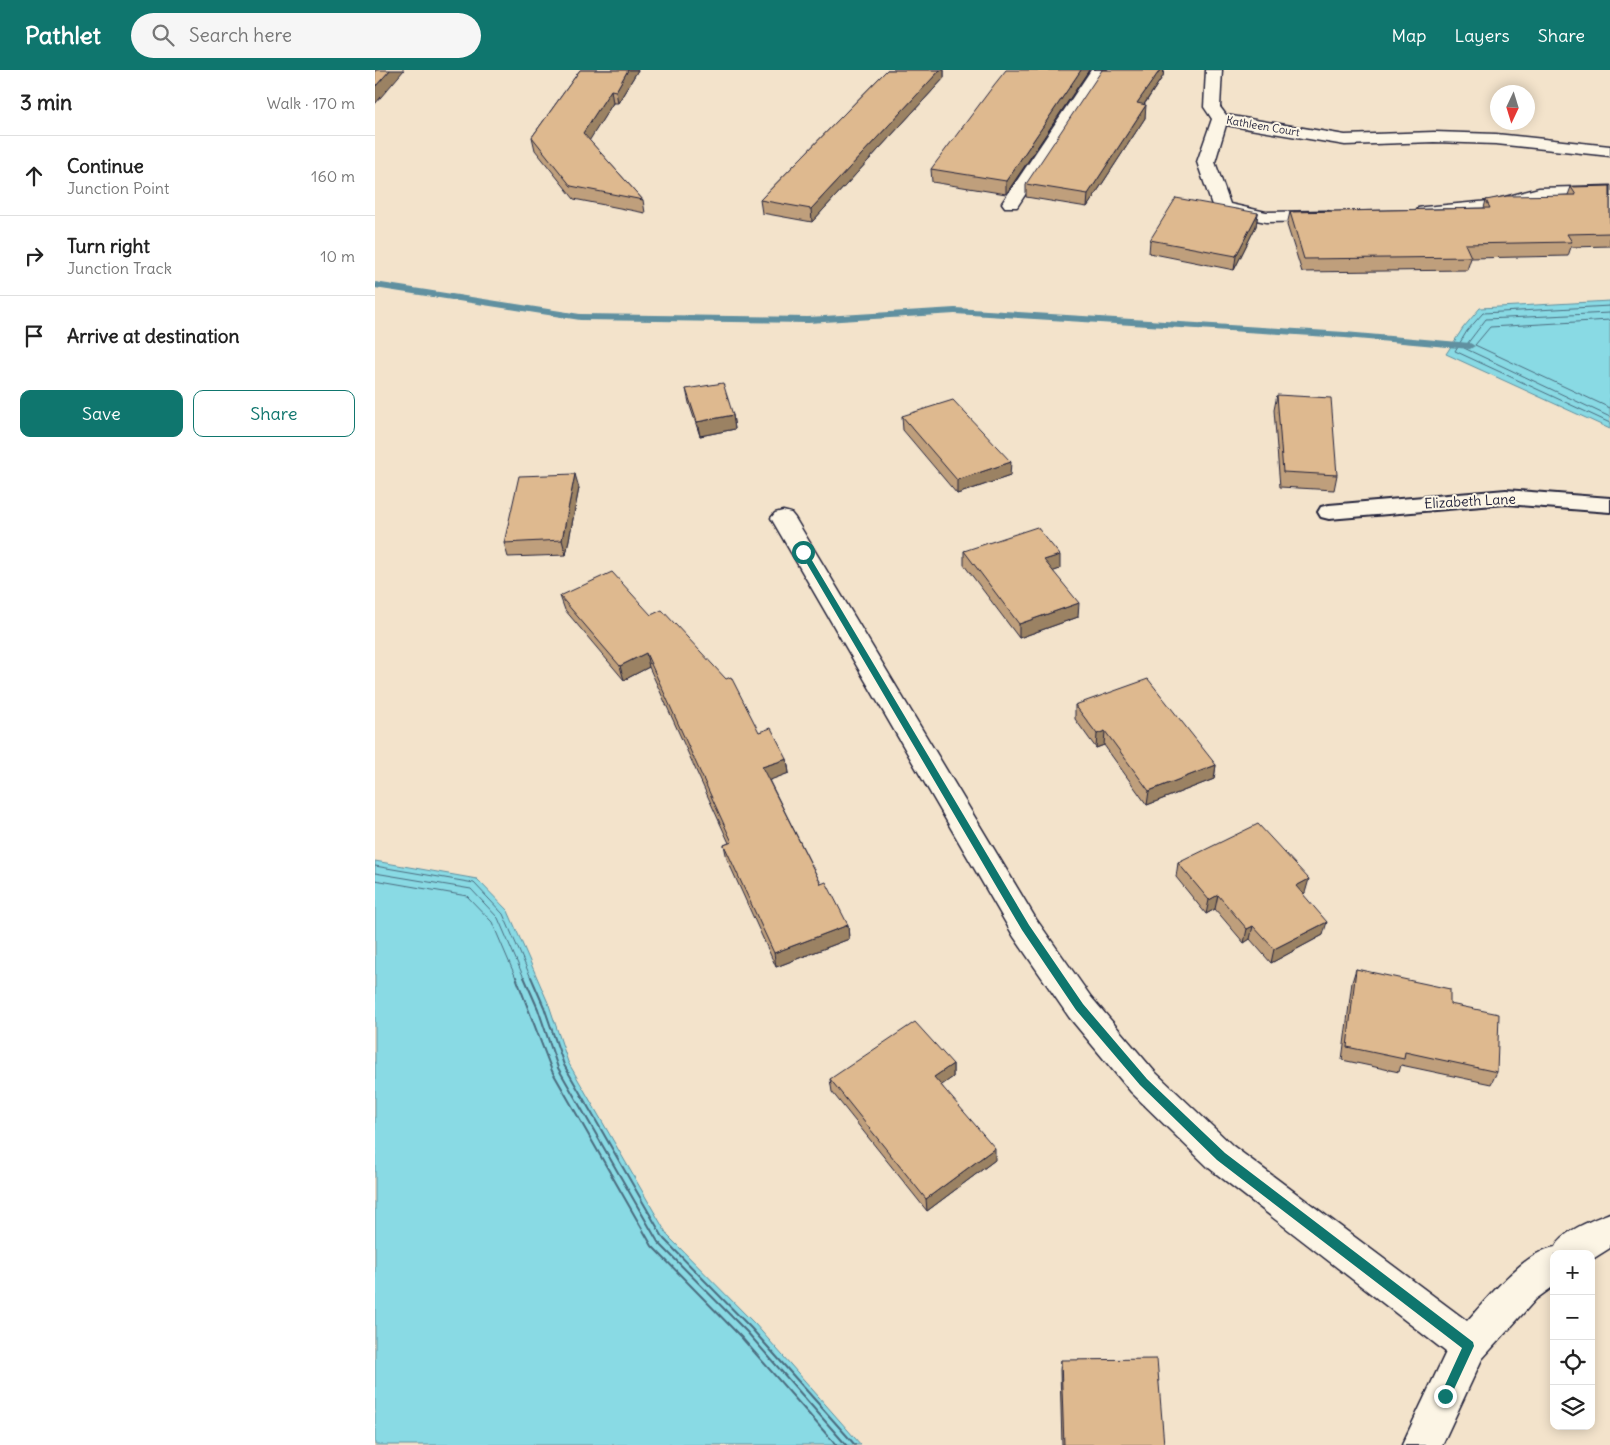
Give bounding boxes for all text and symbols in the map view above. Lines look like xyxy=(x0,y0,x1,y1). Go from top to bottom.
search box xyxy=(131,13,481,58)
text: Pathlet xyxy=(25,20,101,50)
icon: search xyxy=(149,21,177,49)
text: Search here xyxy=(189,23,292,47)
text: Map xyxy=(1391,24,1426,47)
text: Layers xyxy=(1454,24,1510,47)
text: Share xyxy=(1538,24,1585,47)
north arrow xyxy=(1490,85,1535,130)
text: 3 min xyxy=(20,89,72,116)
text: Walk · 170 m xyxy=(266,93,355,113)
street label: Kathleen Court xyxy=(1225,113,1301,139)
text: Continue xyxy=(67,154,144,178)
icon: ahead xyxy=(20,162,48,190)
text: 160 m xyxy=(311,166,355,186)
text: Junction Point xyxy=(67,178,169,198)
text: Turn right xyxy=(67,234,150,258)
icon: right xyxy=(20,242,48,270)
text: 10 m xyxy=(320,246,355,266)
text: Junction Track xyxy=(67,258,172,278)
icon: arrive xyxy=(20,322,48,350)
text: Arrive at destination xyxy=(67,324,240,348)
button: Save xyxy=(20,390,183,437)
button: Share xyxy=(193,390,355,437)
street label: Elizabeth Lane xyxy=(1424,490,1516,512)
route start xyxy=(792,541,815,564)
map controls xyxy=(1550,1250,1595,1430)
button: + xyxy=(1550,1250,1595,1295)
button: − xyxy=(1550,1295,1595,1340)
button: locate xyxy=(1550,1340,1595,1385)
route end xyxy=(1434,1385,1457,1408)
button: layers xyxy=(1550,1385,1595,1430)

